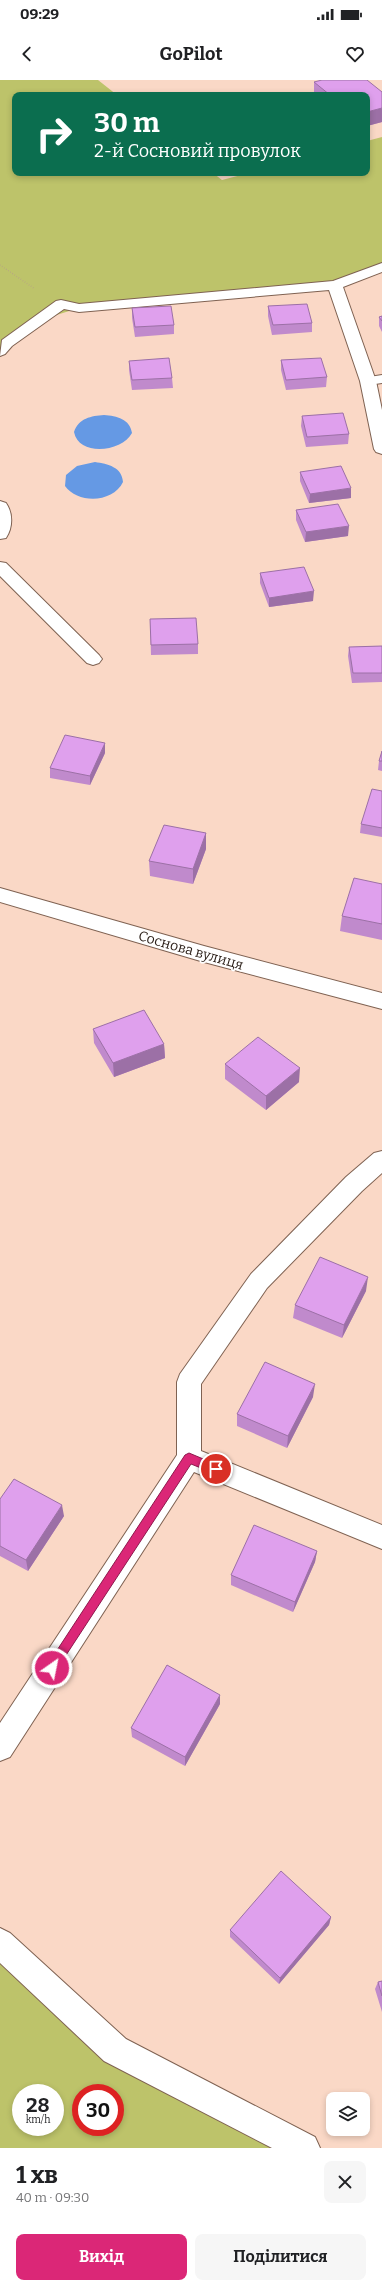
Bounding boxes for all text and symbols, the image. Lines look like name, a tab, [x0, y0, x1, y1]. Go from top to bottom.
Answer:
text: 09:29	[20, 5, 59, 23]
icon: back	[16, 43, 38, 65]
text: GoPilot	[159, 43, 223, 65]
icon: heart	[344, 43, 366, 65]
text: 30 m	[94, 106, 160, 139]
icon: right	[28, 108, 80, 160]
text: 2-й Сосновий провулок	[94, 140, 301, 162]
street label: Соснова вулиця	[136, 927, 246, 974]
pin	[199, 1452, 233, 1486]
icon: arrive	[205, 1458, 227, 1480]
position arrow	[31, 1647, 73, 1689]
speed limit sign: 30	[72, 2084, 124, 2136]
map controls	[326, 2092, 370, 2136]
button: layers	[326, 2092, 370, 2136]
text: 28	[26, 2093, 50, 2117]
text: km/h	[26, 2114, 50, 2126]
text: 1 хв	[16, 2161, 58, 2189]
button: close	[324, 2161, 366, 2203]
text: 40 m · 09:30	[16, 2190, 89, 2205]
button: Вихід	[16, 2234, 187, 2280]
button: Поділитися	[195, 2234, 366, 2280]

